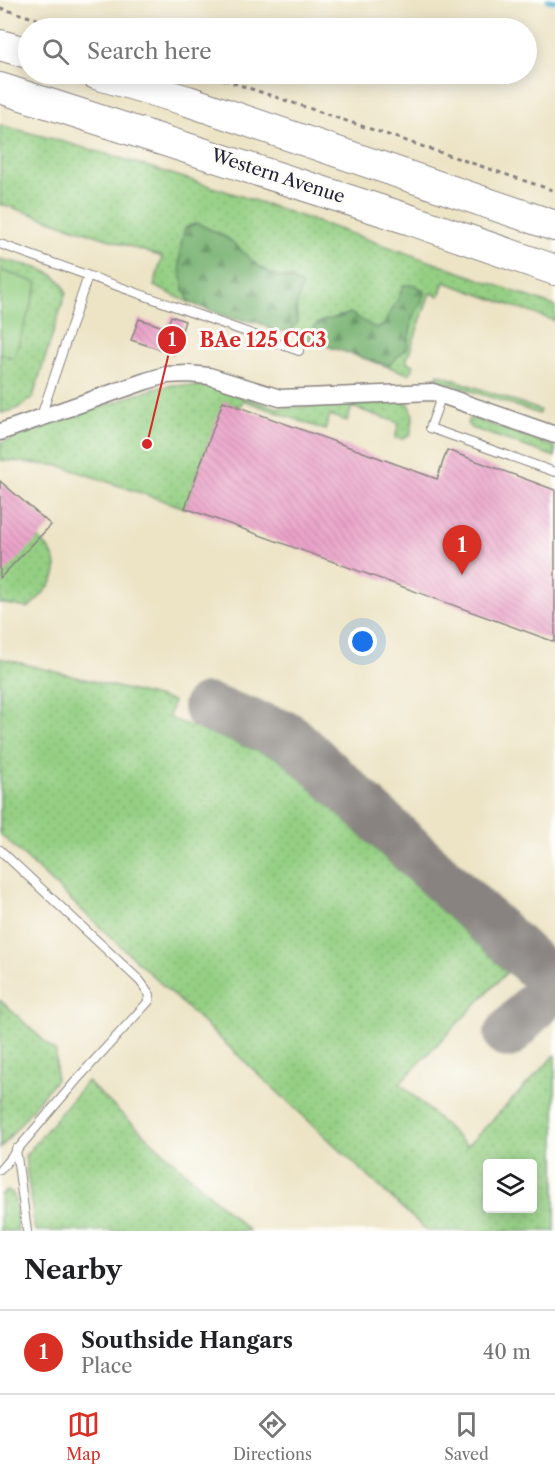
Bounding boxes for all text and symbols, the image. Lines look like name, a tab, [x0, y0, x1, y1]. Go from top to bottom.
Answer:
search box	[18, 18, 537, 84]
icon: search	[39, 35, 72, 68]
text: Search here	[87, 38, 212, 65]
street label: Western Avenue	[207, 144, 348, 208]
callout: BAe 125 CC3	[157, 321, 338, 359]
text: BAe 125 CC3	[200, 328, 326, 352]
text: 1	[168, 329, 176, 351]
pin: 1	[442, 526, 482, 575]
your location	[348, 627, 377, 656]
map controls	[483, 1159, 537, 1213]
button: layers	[483, 1159, 537, 1213]
text: Nearby	[24, 1254, 122, 1286]
text: Southside Hangars	[81, 1327, 293, 1354]
text: 1	[39, 1340, 48, 1364]
text: 40 m	[483, 1340, 531, 1364]
text: Place	[81, 1354, 132, 1378]
tab: Map	[66, 1408, 101, 1464]
tab: Directions	[233, 1408, 312, 1464]
tab: Saved	[444, 1408, 489, 1464]

